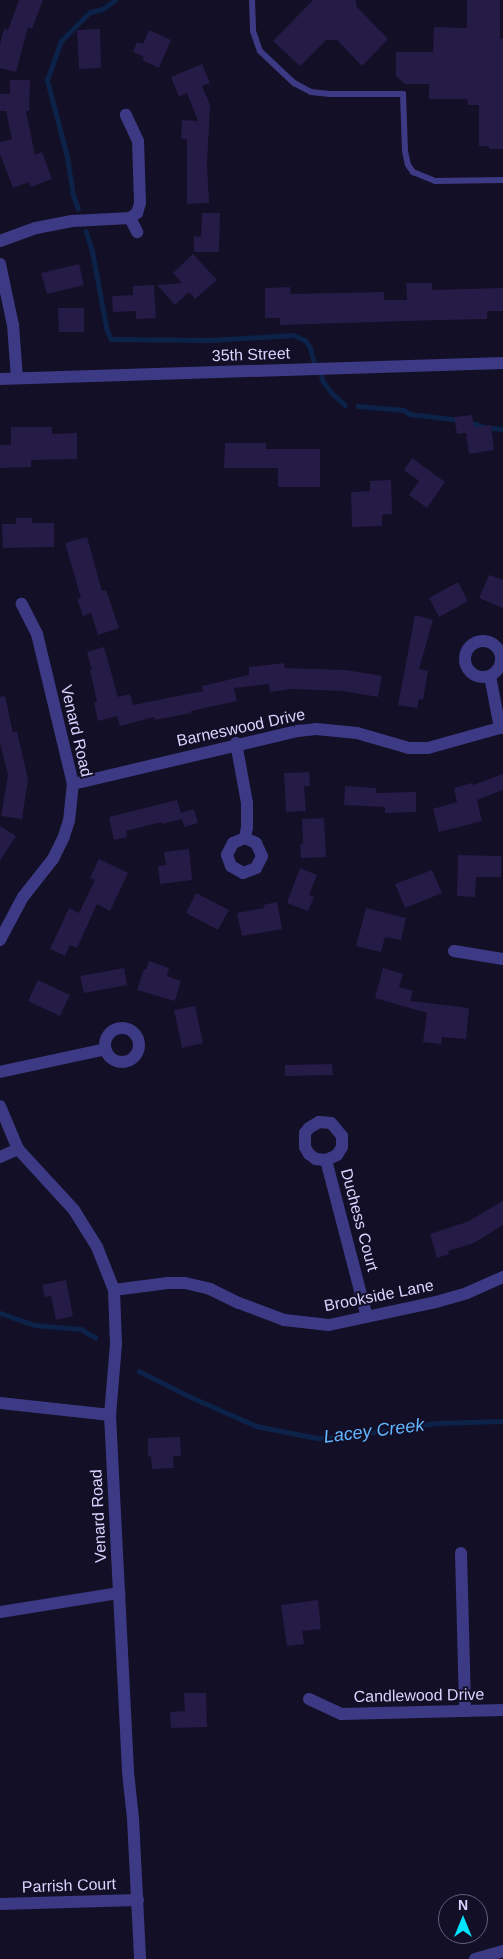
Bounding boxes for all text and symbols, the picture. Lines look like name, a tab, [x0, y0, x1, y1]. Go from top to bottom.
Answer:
street label: 35th Street	[212, 344, 290, 366]
street label: Venard Road	[56, 683, 96, 779]
street label: Barneswood Drive	[175, 705, 307, 751]
street label: Duchess Court	[336, 1166, 382, 1274]
street label: Brookside Lane	[323, 1276, 435, 1316]
water label: Lacey Creek	[323, 1414, 425, 1448]
street label: Venard Road	[87, 1469, 111, 1563]
street label: Candlewood Drive	[353, 1685, 485, 1707]
street label: Parrish Court	[22, 1875, 116, 1897]
north arrow	[438, 1894, 488, 1944]
text: N	[458, 1897, 468, 1913]

